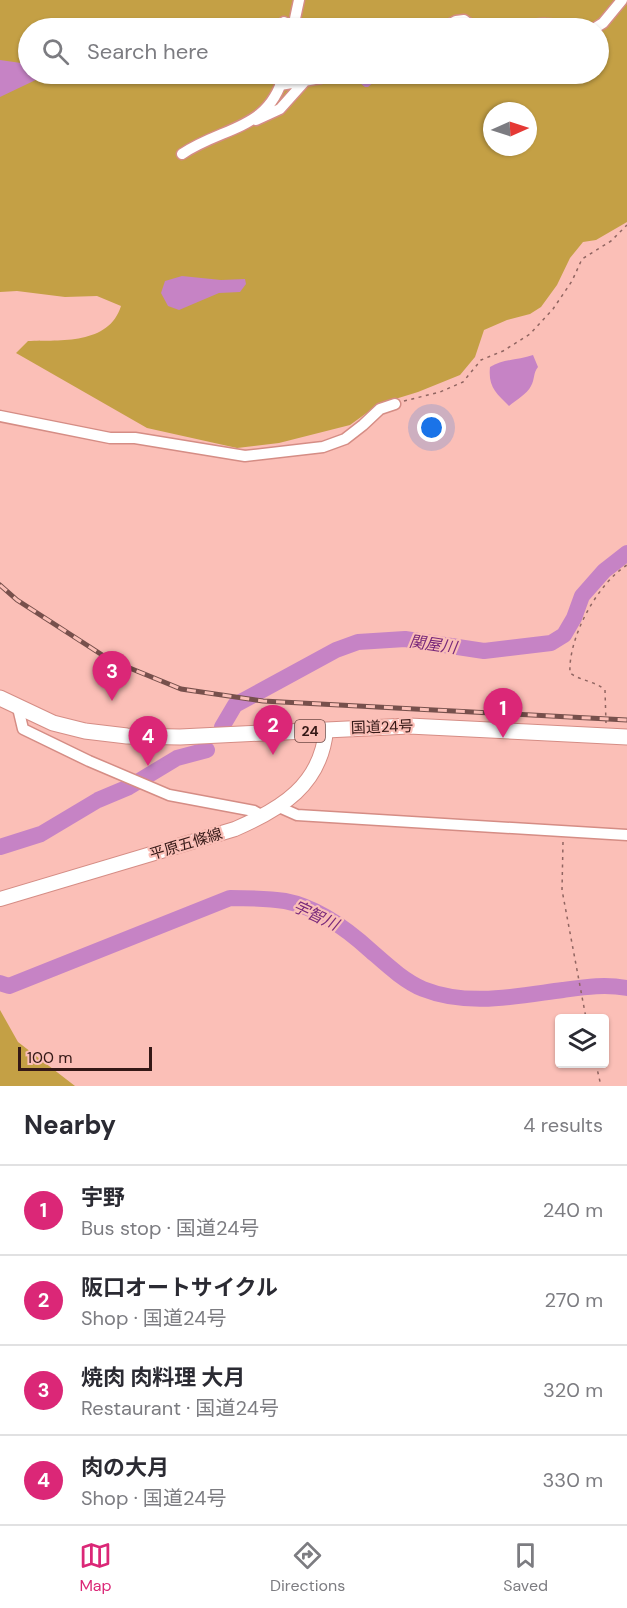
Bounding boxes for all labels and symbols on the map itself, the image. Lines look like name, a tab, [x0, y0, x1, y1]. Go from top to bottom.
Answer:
north arrow	[483, 102, 537, 156]
your location	[417, 413, 446, 442]
water label: 関屋川	[408, 631, 460, 659]
pin: 3	[92, 652, 132, 701]
pin: 1	[484, 688, 522, 738]
pin: 2	[254, 706, 292, 755]
pin: 4	[128, 716, 168, 766]
street label: 国道24号	[350, 716, 414, 738]
road number: 24	[295, 720, 325, 742]
street label: 平原五條線	[147, 823, 225, 865]
water label: 宇智川	[290, 896, 344, 936]
scale bar	[18, 1044, 152, 1072]

